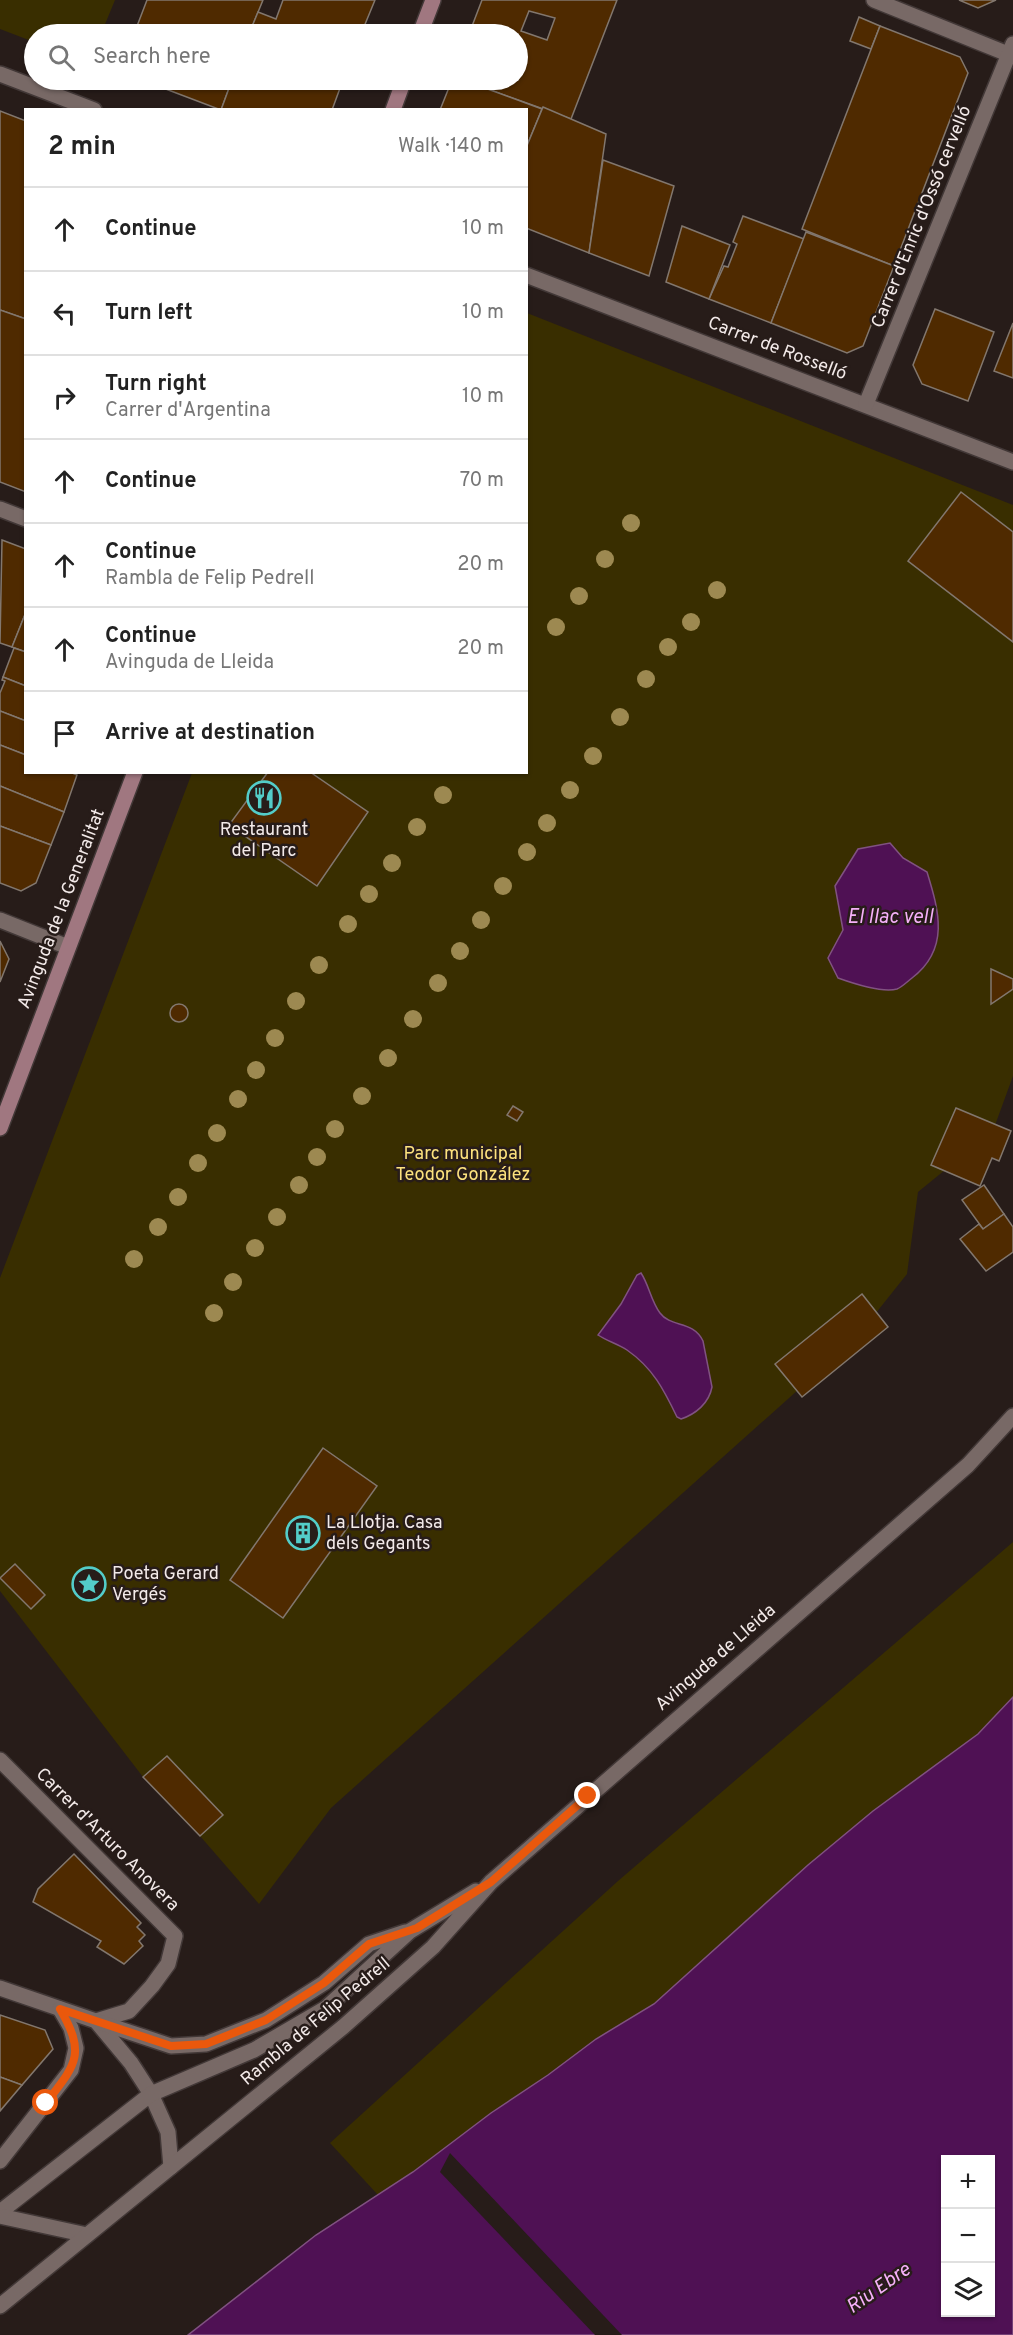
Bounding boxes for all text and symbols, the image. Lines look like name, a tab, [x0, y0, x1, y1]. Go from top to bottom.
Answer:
search box	[24, 24, 528, 90]
icon: search	[45, 41, 78, 74]
text: Search here	[93, 44, 211, 71]
street label: Carrer d'Enric d'Ossó cervelló	[867, 102, 977, 332]
text: 2 min	[48, 131, 116, 164]
text: Walk · 140 m	[398, 134, 504, 160]
icon: ahead	[48, 213, 81, 246]
text: Continue	[105, 216, 196, 243]
text: 10 m	[462, 216, 504, 242]
icon: left	[48, 297, 81, 330]
text: Turn left	[105, 300, 193, 327]
text: 10 m	[462, 300, 504, 326]
street label: Carrer de Rosselló	[704, 312, 850, 386]
text: Turn right	[105, 371, 207, 398]
icon: right	[48, 381, 81, 414]
text: 10 m	[462, 384, 504, 410]
text: Carrer d'Argentina	[105, 398, 271, 424]
icon: ahead	[48, 465, 81, 498]
text: Continue	[105, 468, 196, 495]
text: 70 m	[460, 468, 504, 494]
text: Continue	[105, 539, 196, 566]
icon: ahead	[48, 549, 81, 582]
text: 20 m	[457, 552, 504, 578]
text: Rambla de Felip Pedrell	[105, 566, 314, 592]
text: Continue	[105, 623, 196, 650]
icon: ahead	[48, 633, 81, 666]
text: 20 m	[457, 636, 504, 662]
text: Avinguda de Lleida	[105, 650, 274, 676]
icon: arrive	[48, 717, 81, 750]
text: Arrive at destination	[105, 720, 315, 747]
restaurant icon: Restaurant del Parc	[246, 780, 282, 816]
street label: Avinguda de la Generalitat	[13, 806, 111, 1012]
place label: Restaurant del Parc	[220, 819, 308, 863]
water label: El llac vell	[847, 905, 934, 931]
park label: Parc municipal Teodor González	[396, 1143, 530, 1187]
place label: La Llotja. Casa dels Gegants	[326, 1512, 443, 1556]
building icon: La Llotja. Casa dels Gegants	[285, 1515, 321, 1551]
place label: Poeta Gerard Vergés	[112, 1563, 219, 1607]
place icon: Poeta Gerard Vergés	[71, 1566, 107, 1602]
street label: Avinguda de Lleida	[651, 1599, 781, 1717]
street label: Carrer d'Arturo Anovera	[30, 1763, 184, 1917]
route end	[574, 1782, 600, 1808]
street label: Rambla de Felip Pedrell	[236, 1953, 396, 2091]
route start	[32, 2089, 58, 2115]
map controls	[941, 2155, 995, 2317]
button: +	[941, 2155, 995, 2209]
button: −	[941, 2209, 995, 2263]
water label: Riu Ebre	[842, 2257, 917, 2320]
button: layers	[941, 2263, 995, 2317]

